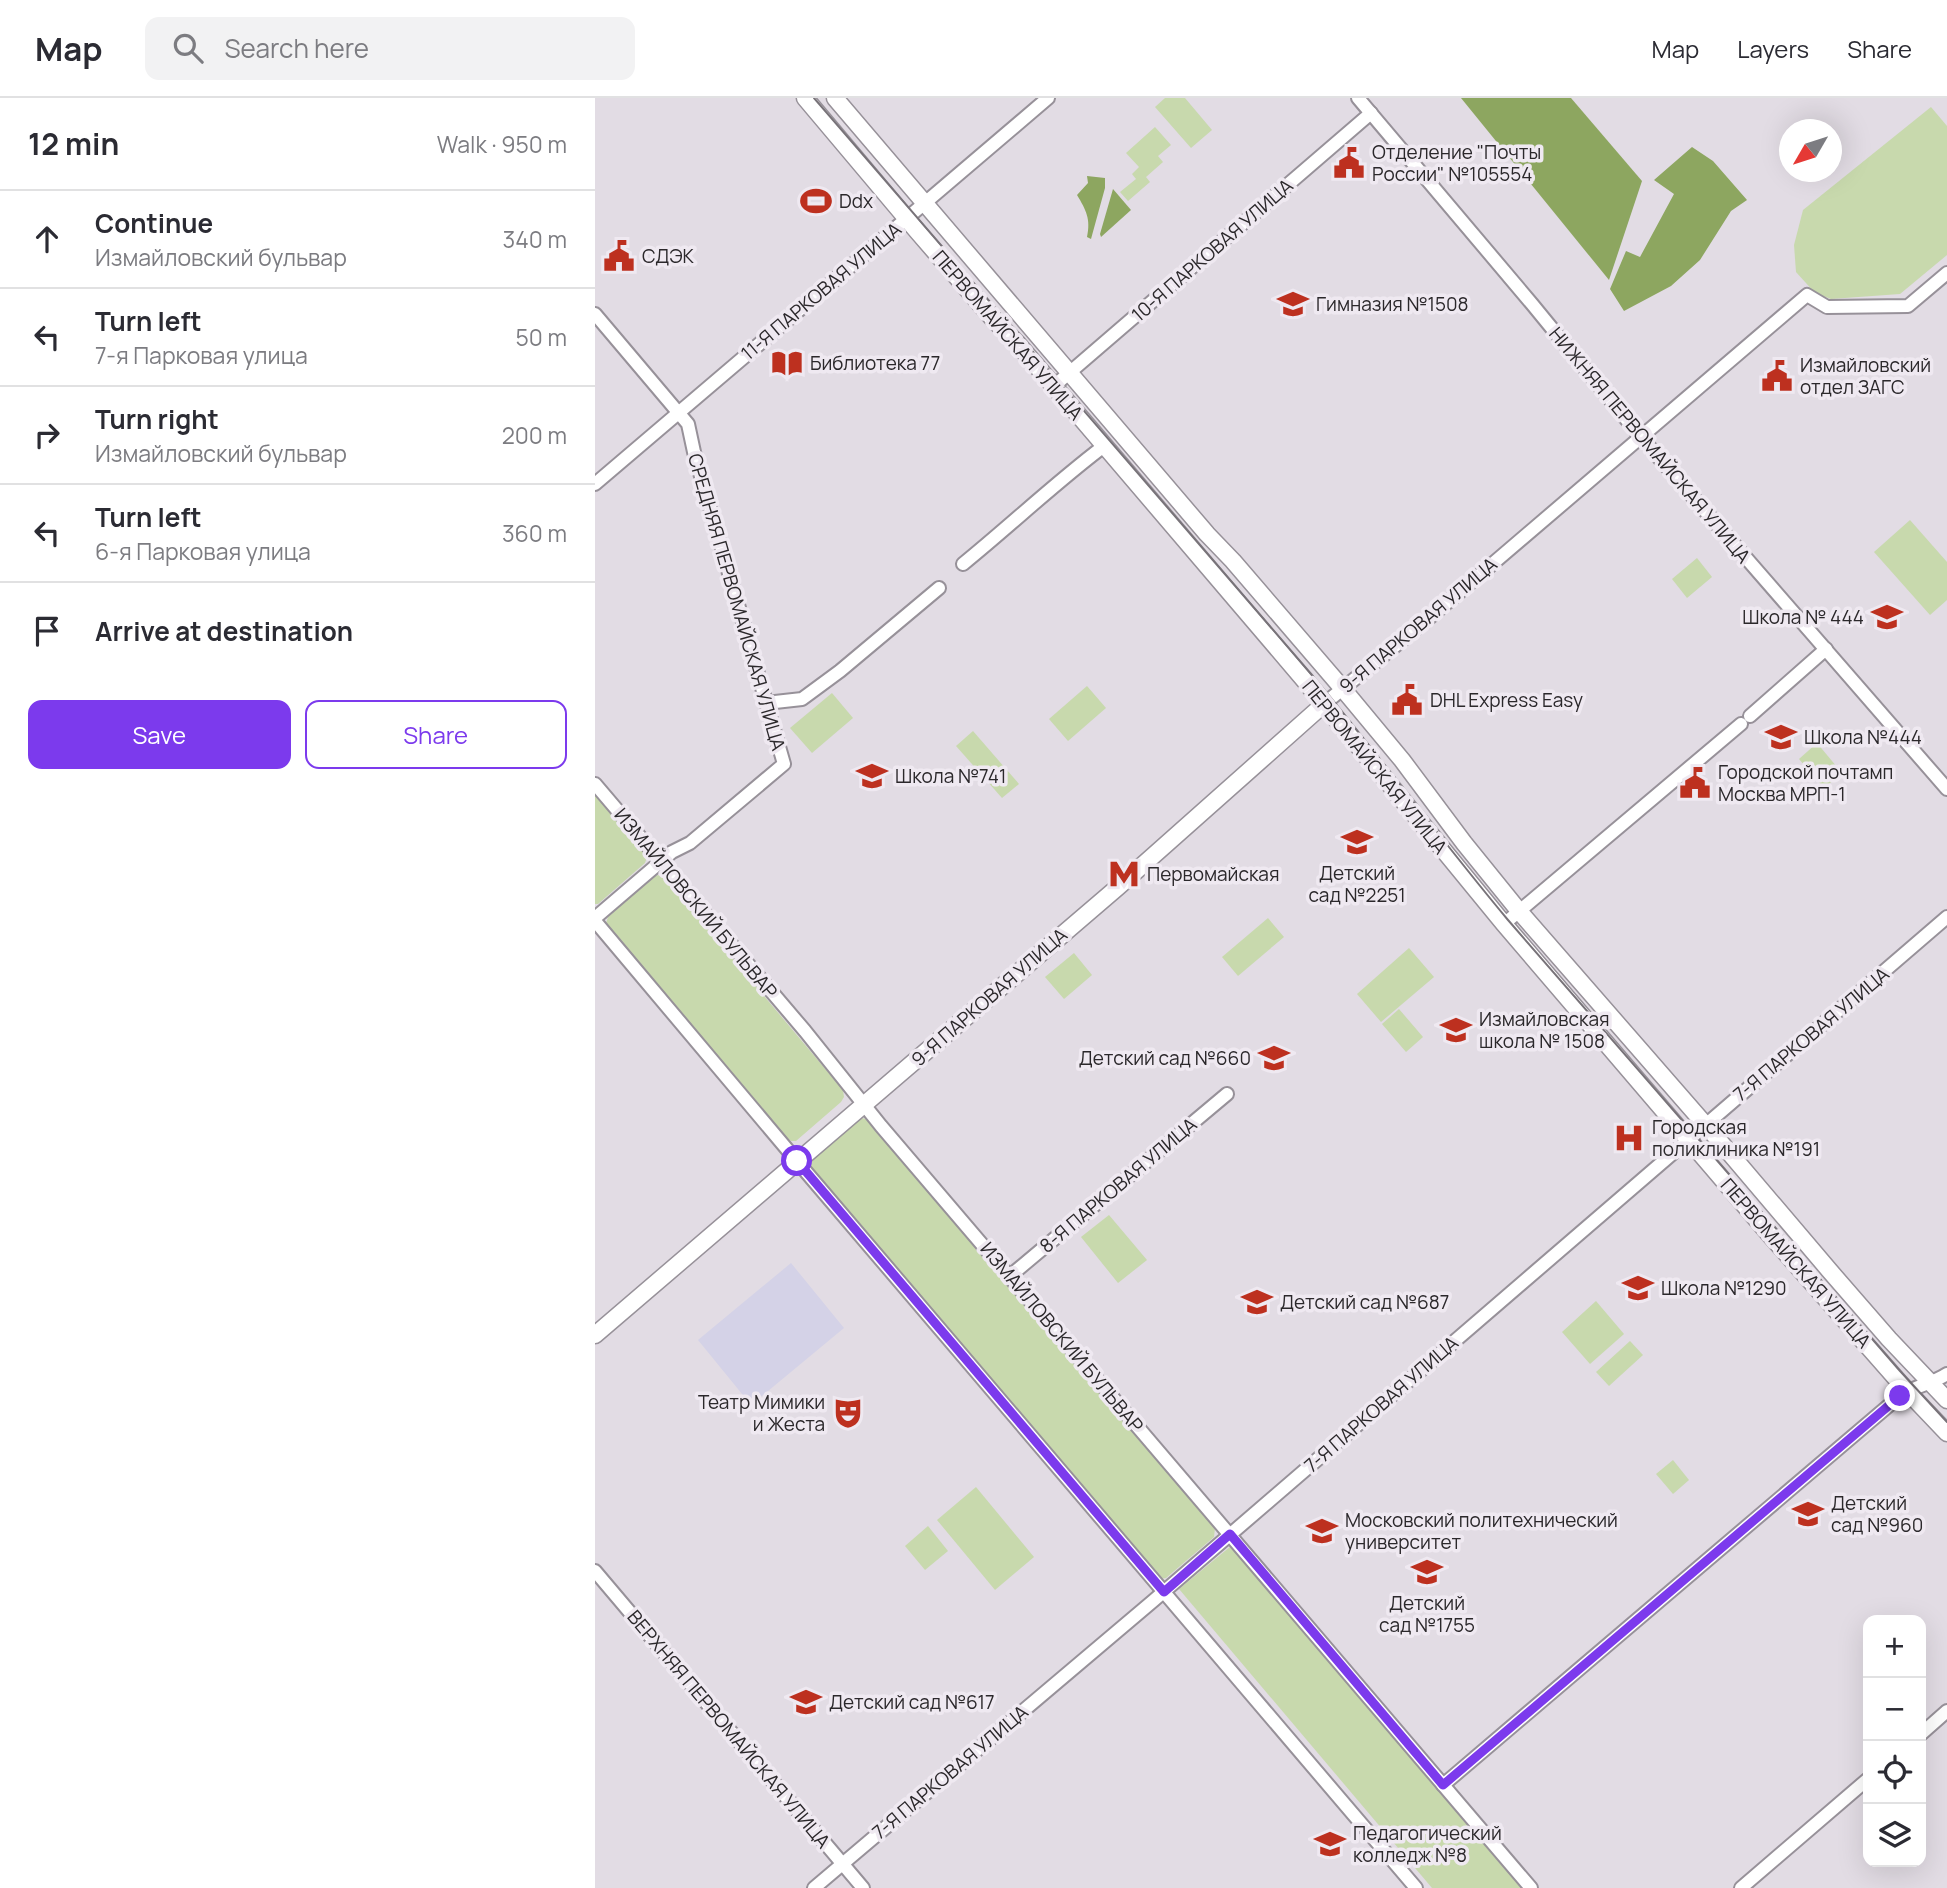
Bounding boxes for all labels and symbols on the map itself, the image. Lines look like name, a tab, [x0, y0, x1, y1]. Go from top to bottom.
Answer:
north arrow	[1779, 119, 1842, 182]
place label: Отделение "Почты России" №105554	[1372, 139, 1541, 187]
public building icon: Отделение "Почты России" №105554	[1332, 146, 1366, 180]
street label: 10-Я ПАРКОВАЯ УЛИЦА	[1126, 173, 1298, 327]
sports icon: Ddx	[799, 184, 833, 218]
place label: Ddx	[839, 188, 873, 214]
street label: 11-Я ПАРКОВАЯ УЛИЦА	[735, 216, 907, 366]
public building icon: СДЭК	[602, 239, 636, 273]
place label: СДЭК	[642, 243, 695, 269]
street label: ПЕРВОМАЙСКАЯ УЛИЦА	[927, 245, 1089, 425]
school or university icon: Гимназия №1508	[1276, 287, 1310, 321]
place label: Гимназия №1508	[1316, 291, 1469, 317]
street label: НИЖНЯЯ ПЕРВОМАЙСКАЯ УЛИЦА	[1543, 321, 1757, 569]
library icon: Библиотека 77	[770, 346, 804, 380]
place label: Библиотека 77	[810, 350, 940, 376]
place label: Измайловский отдел ЗАГС	[1800, 352, 1931, 400]
public building icon: Измайловский отдел ЗАГС	[1760, 359, 1794, 393]
street label: СРЕДНЯЯ ПЕРВОМАЙСКАЯ УЛИЦА	[682, 451, 792, 753]
street label: 9-Я ПАРКОВАЯ УЛИЦА	[1334, 551, 1502, 699]
school or university icon: Школа № 444	[1870, 600, 1904, 634]
place label: Школа № 444	[1742, 604, 1864, 630]
street label: ПЕРВОМАЙСКАЯ УЛИЦА	[1297, 674, 1453, 860]
public building icon: DHL Express Easy	[1390, 683, 1424, 717]
place label: DHL Express Easy	[1430, 687, 1583, 713]
school or university icon: Школа №444	[1764, 720, 1798, 754]
place label: Школа №444	[1804, 724, 1922, 750]
school or university icon: Школа №741	[855, 759, 889, 793]
place label: Городской почтамп Москва МРП-1	[1718, 759, 1893, 807]
place label: Школа №741	[895, 763, 1006, 789]
public building icon: Городской почтамп Москва МРП-1	[1678, 766, 1712, 800]
street label: ИЗМАЙЛОВСКИЙ БУЛЬВАР	[609, 802, 783, 1004]
school or university icon: Детский сад №2251	[1340, 825, 1374, 859]
metro station icon: Первомайская	[1107, 857, 1141, 891]
place label: Детский сад №2251	[1308, 860, 1406, 908]
place label: Первомайская	[1147, 861, 1279, 887]
street label: 9-Я ПАРКОВАЯ УЛИЦА	[906, 922, 1072, 1072]
street label: 7-Я ПАРКОВАЯ УЛИЦА	[1728, 961, 1894, 1107]
place label: Измайловская школа № 1508	[1479, 1006, 1609, 1054]
school or university icon: Измайловская школа № 1508	[1439, 1013, 1473, 1047]
school or university icon: Детский сад №660	[1257, 1041, 1291, 1075]
place label: Детский сад №660	[1079, 1045, 1251, 1071]
street label: 8-Я ПАРКОВАЯ УЛИЦА	[1034, 1111, 1202, 1259]
place label: Городская поликлиника №191	[1652, 1114, 1820, 1162]
hospital icon: Городская поликлиника №191	[1612, 1121, 1646, 1155]
route start	[781, 1145, 812, 1176]
street label: ПЕРВОМАЙСКАЯ УЛИЦА	[1715, 1173, 1877, 1353]
street label: ИЗМАЙЛОВСКИЙ БУЛЬВАР	[975, 1236, 1149, 1438]
school or university icon: Школа №1290	[1621, 1271, 1655, 1305]
place label: Школа №1290	[1661, 1275, 1787, 1301]
school or university icon: Детский сад №687	[1240, 1285, 1274, 1319]
place label: Детский сад №687	[1280, 1289, 1449, 1315]
street label: 7-Я ПАРКОВАЯ УЛИЦА	[1299, 1330, 1463, 1478]
route end	[1884, 1380, 1915, 1411]
place label: Театр Мимики и Жеста	[698, 1389, 825, 1437]
theatre icon: Театр Мимики и Жеста	[831, 1396, 865, 1430]
place label: Детский сад №960	[1831, 1490, 1923, 1538]
school or university icon: Детский сад №960	[1791, 1497, 1825, 1531]
place label: Московский политехнический университет	[1345, 1507, 1618, 1555]
school or university icon: Московский политехнический университет	[1305, 1514, 1339, 1548]
school or university icon: Детский сад №1755	[1410, 1555, 1444, 1589]
place label: Детский сад №1755	[1379, 1590, 1475, 1638]
street label: ВЕРХНЯЯ ПЕРВОМАЙСКАЯ УЛИЦА	[622, 1604, 836, 1854]
school or university icon: Детский сад №617	[789, 1685, 823, 1719]
place label: Детский сад №617	[829, 1689, 994, 1715]
street label: 7-Я ПАРКОВАЯ УЛИЦА	[867, 1699, 1033, 1845]
place label: Педагогический колледж №8	[1353, 1820, 1502, 1868]
school or university icon: Педагогический колледж №8	[1313, 1827, 1347, 1861]

